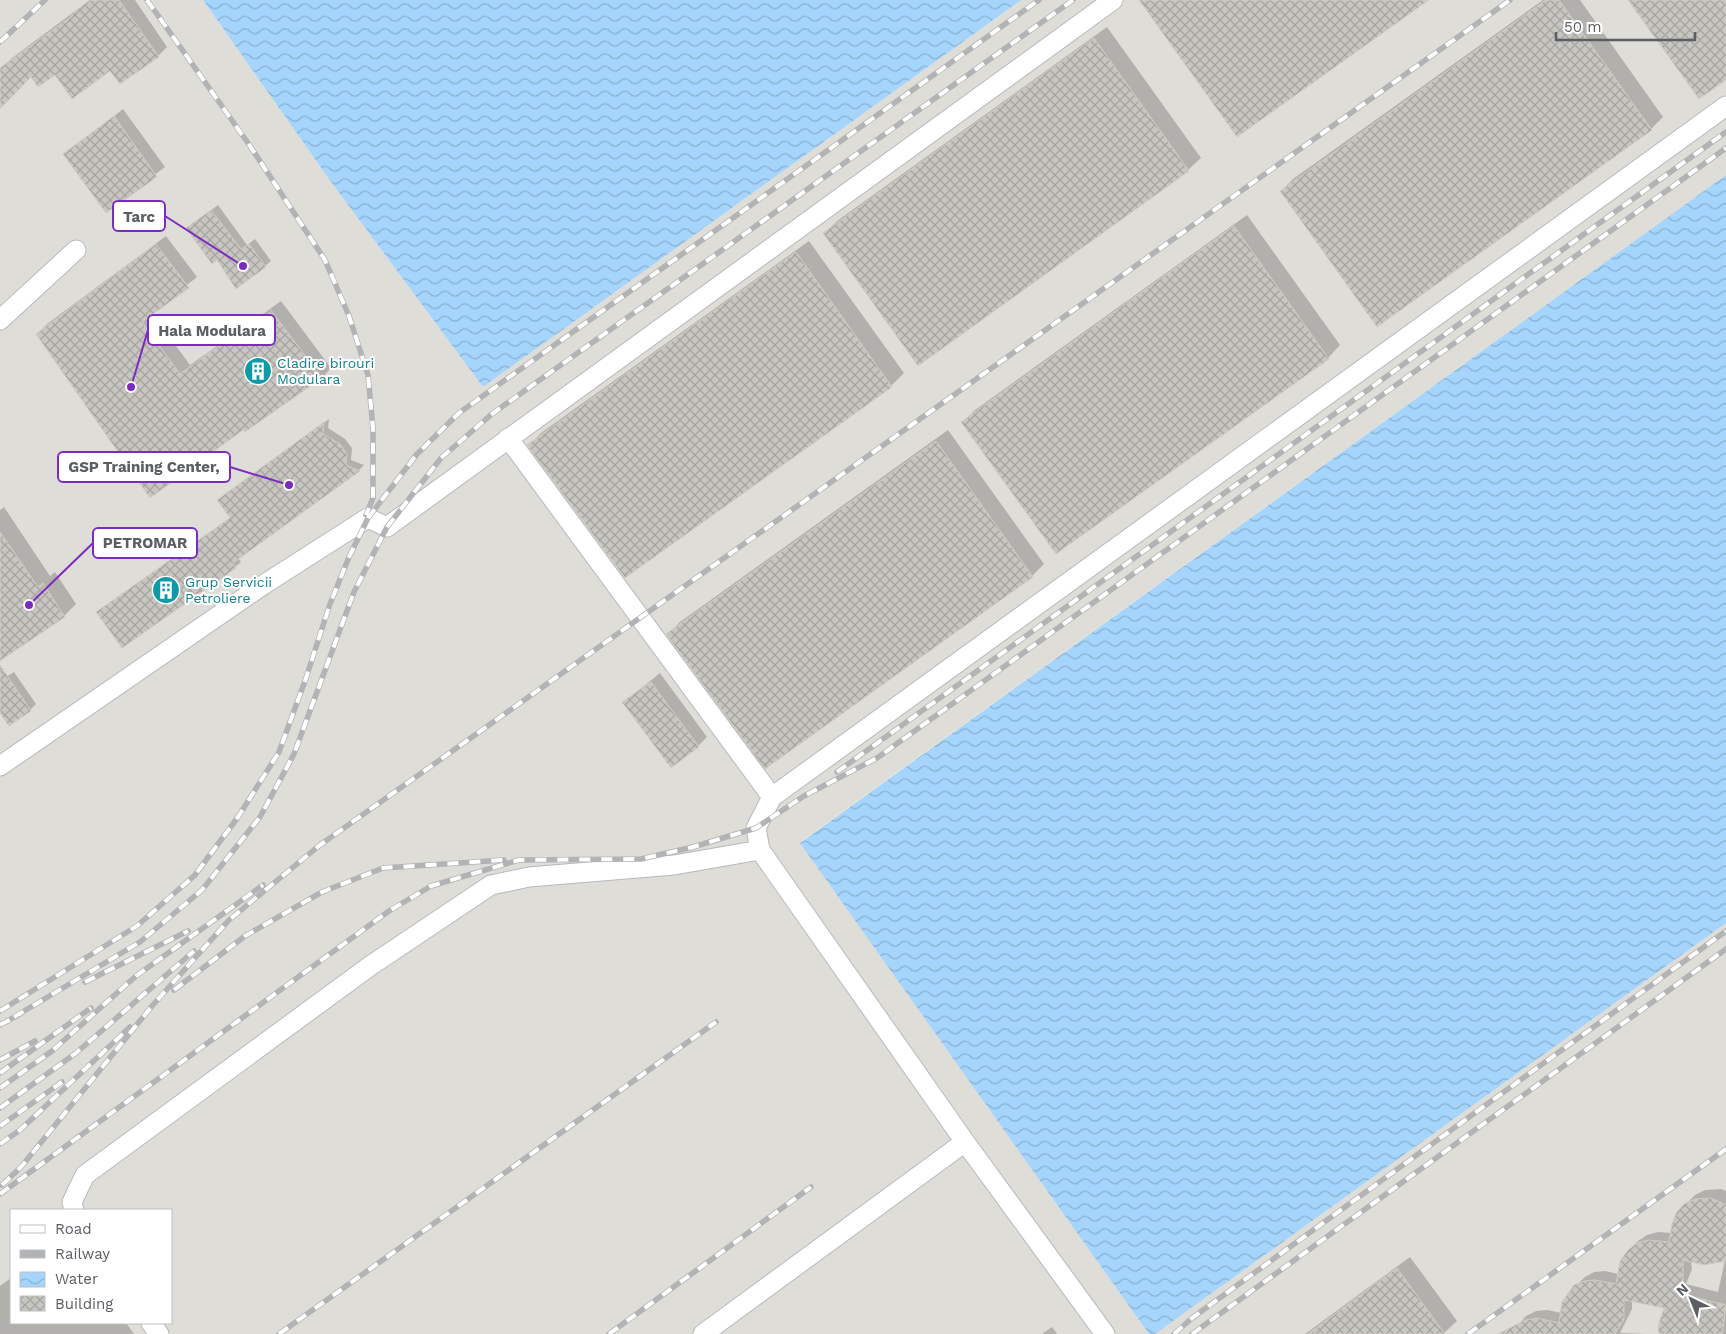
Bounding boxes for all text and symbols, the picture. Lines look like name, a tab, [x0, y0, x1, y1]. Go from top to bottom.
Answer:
scale bar	[1556, 10, 1695, 42]
text: 50 m	[1564, 18, 1601, 36]
callout: Tarc	[113, 201, 165, 231]
text: Tarc	[123, 208, 156, 226]
callout: Hala Modulara	[148, 315, 275, 345]
text: Hala Modulara	[158, 322, 266, 340]
place label: Cladire birouri Modulara	[277, 355, 374, 387]
building icon: Cladire birouri Modulara	[243, 356, 273, 386]
callout: GSP Training Center,	[58, 452, 230, 482]
text: GSP Training Center,	[68, 458, 220, 476]
callout: PETROMAR	[93, 528, 197, 558]
text: PETROMAR	[103, 534, 188, 552]
place label: Grup Servicii Petroliere	[185, 574, 272, 606]
building icon: Grup Servicii Petroliere	[151, 575, 181, 605]
legend	[10, 1209, 172, 1324]
text: Road	[55, 1220, 92, 1238]
text: Railway	[55, 1245, 110, 1263]
text: Water	[55, 1270, 98, 1288]
north arrow	[1666, 1274, 1716, 1324]
text: N	[1673, 1280, 1691, 1299]
text: Building	[55, 1295, 113, 1313]

